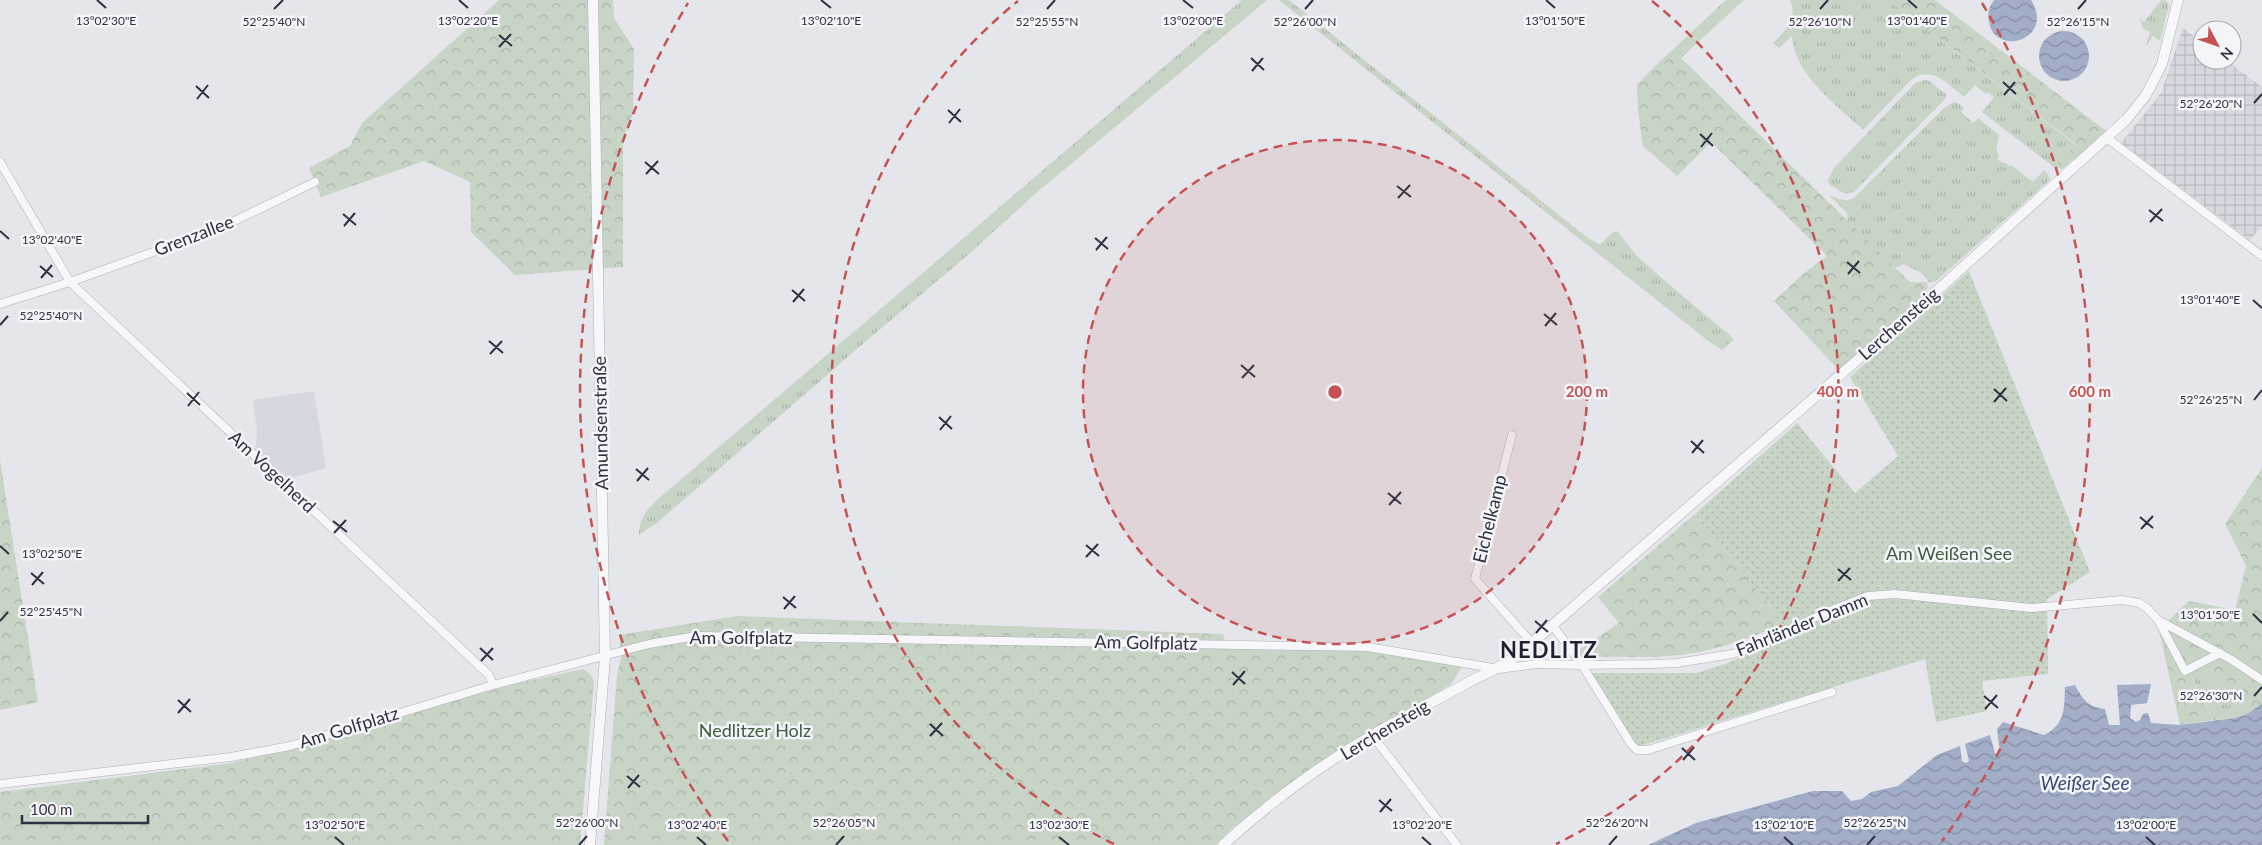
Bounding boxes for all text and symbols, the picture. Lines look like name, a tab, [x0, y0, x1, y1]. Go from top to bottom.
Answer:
text: 13°02'30"E	[76, 13, 136, 28]
text: 13°02'20"E	[438, 13, 498, 28]
text: 13°02'10"E	[801, 13, 861, 28]
text: 13°02'00"E	[1163, 13, 1223, 28]
text: 13°01'50"E	[1525, 13, 1585, 28]
text: 13°01'40"E	[1887, 13, 1947, 28]
text: 52°25'40"N	[243, 14, 305, 29]
text: 52°25'55"N	[1016, 14, 1078, 29]
text: 52°26'00"N	[1274, 14, 1336, 29]
text: 52°26'10"N	[1789, 14, 1851, 29]
text: 52°26'15"N	[2047, 14, 2109, 29]
north arrow	[2192, 20, 2242, 70]
text: N	[2217, 44, 2237, 64]
text: 52°26'20"N	[2180, 96, 2242, 111]
street label: Grenzallee	[151, 210, 236, 260]
text: 13°02'40"E	[22, 232, 82, 247]
street label: Lerchensteig	[1853, 282, 1943, 364]
text: 13°01'40"E	[2180, 292, 2240, 307]
text: 52°25'40"N	[20, 308, 82, 323]
street label: Amundsenstraße	[588, 356, 612, 490]
text: 200 m	[1566, 382, 1608, 400]
text: 400 m	[1817, 382, 1859, 400]
text: 600 m	[2069, 382, 2111, 400]
centre of rings	[1326, 383, 1344, 401]
text: 52°26'25"N	[2180, 392, 2242, 407]
street label: Am Vogelherd	[225, 425, 321, 517]
street label: Eichelkamp	[1467, 472, 1511, 565]
park label: Am Weißen See	[1886, 542, 2012, 564]
text: 13°02'50"E	[22, 546, 82, 561]
street label: Fahrländer Damm	[1733, 588, 1871, 661]
text: 52°25'45"N	[20, 604, 82, 619]
text: 13°01'50"E	[2180, 607, 2240, 622]
street label: Am Golfplatz	[689, 626, 793, 648]
street label: Am Golfplatz	[1094, 630, 1198, 654]
district label: NEDLITZ	[1500, 636, 1598, 663]
text: 52°26'30"N	[2180, 688, 2242, 703]
street label: Lerchensteig	[1336, 694, 1433, 764]
street label: Am Golfplatz	[296, 701, 401, 753]
park label: Nedlitzer Holz	[699, 719, 811, 741]
water label: Weißer See	[2040, 771, 2130, 794]
scale bar	[22, 792, 149, 824]
text: 100 m	[30, 800, 72, 818]
text: 52°26'00"N	[556, 815, 618, 830]
text: 52°26'05"N	[813, 815, 875, 830]
text: 52°26'20"N	[1586, 815, 1648, 830]
text: 52°26'25"N	[1844, 815, 1906, 830]
text: 13°02'50"E	[305, 817, 365, 832]
text: 13°02'40"E	[667, 817, 727, 832]
text: 13°02'30"E	[1029, 817, 1089, 832]
text: 13°02'20"E	[1392, 817, 1452, 832]
text: 13°02'10"E	[1754, 817, 1814, 832]
text: 13°02'00"E	[2116, 817, 2176, 832]

